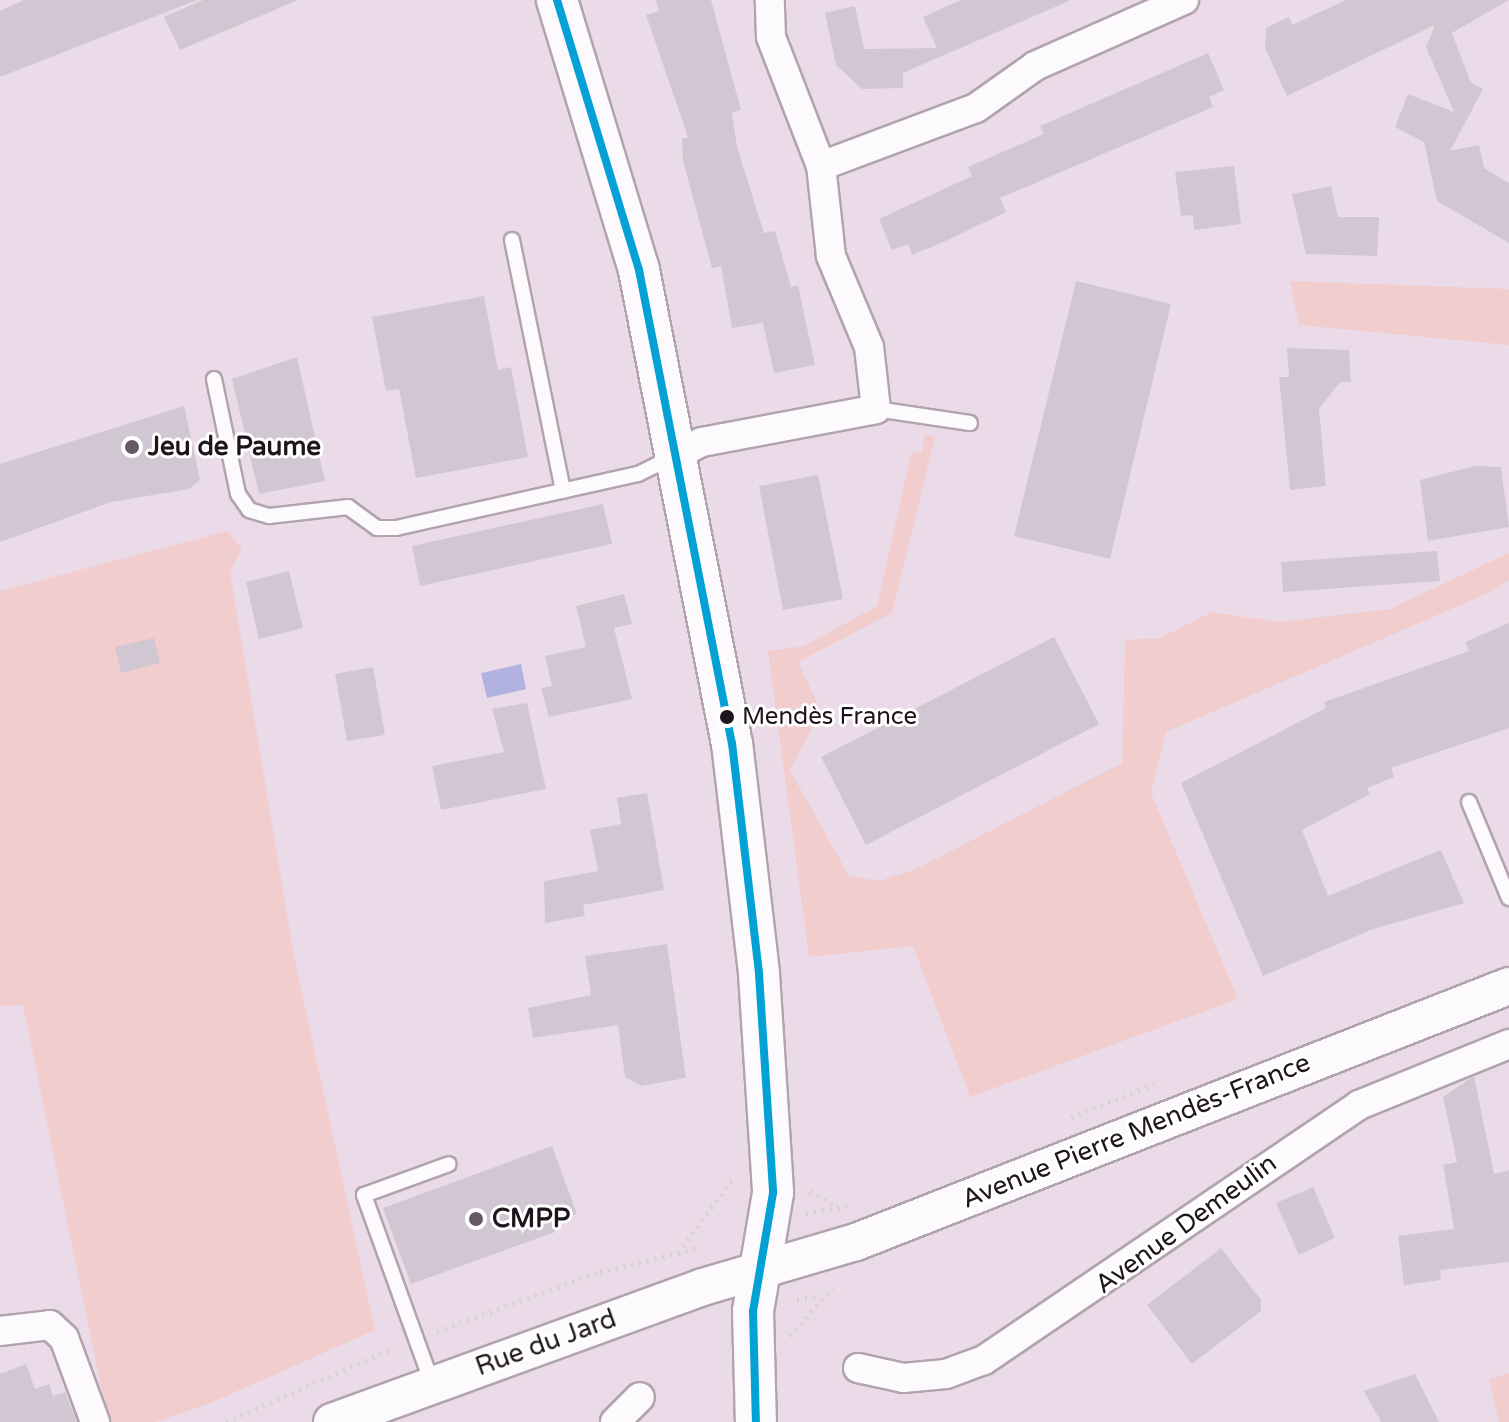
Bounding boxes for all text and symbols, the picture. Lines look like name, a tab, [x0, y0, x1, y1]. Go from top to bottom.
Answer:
place label: Jeu de Paume	[148, 431, 321, 463]
marker: Jeu de Paume	[123, 438, 141, 456]
place label: Mendès France	[742, 703, 917, 731]
marker: Mendès France	[719, 709, 735, 725]
street label: Avenue Pierre Mendès-France	[957, 1047, 1315, 1215]
street label: Avenue Demeulin	[1089, 1148, 1283, 1300]
place label: CMPP	[492, 1203, 570, 1235]
marker: CMPP	[467, 1210, 485, 1228]
street label: Rue du Jard	[471, 1303, 621, 1383]

